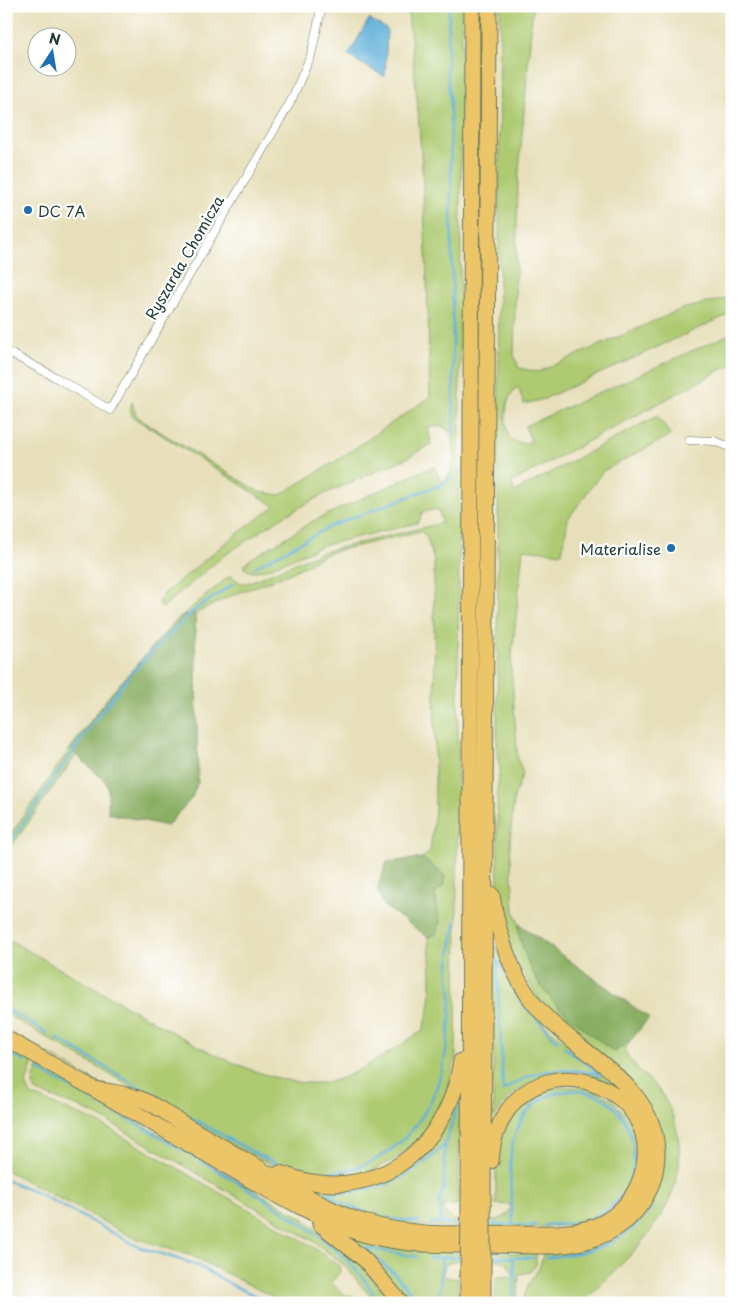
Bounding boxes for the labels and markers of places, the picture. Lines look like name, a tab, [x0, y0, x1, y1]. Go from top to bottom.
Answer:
place label: DC 7A	[38, 199, 85, 222]
marker: DC 7A	[22, 204, 34, 216]
place label: Materialise	[580, 537, 661, 560]
marker: Materialise	[665, 542, 677, 554]

